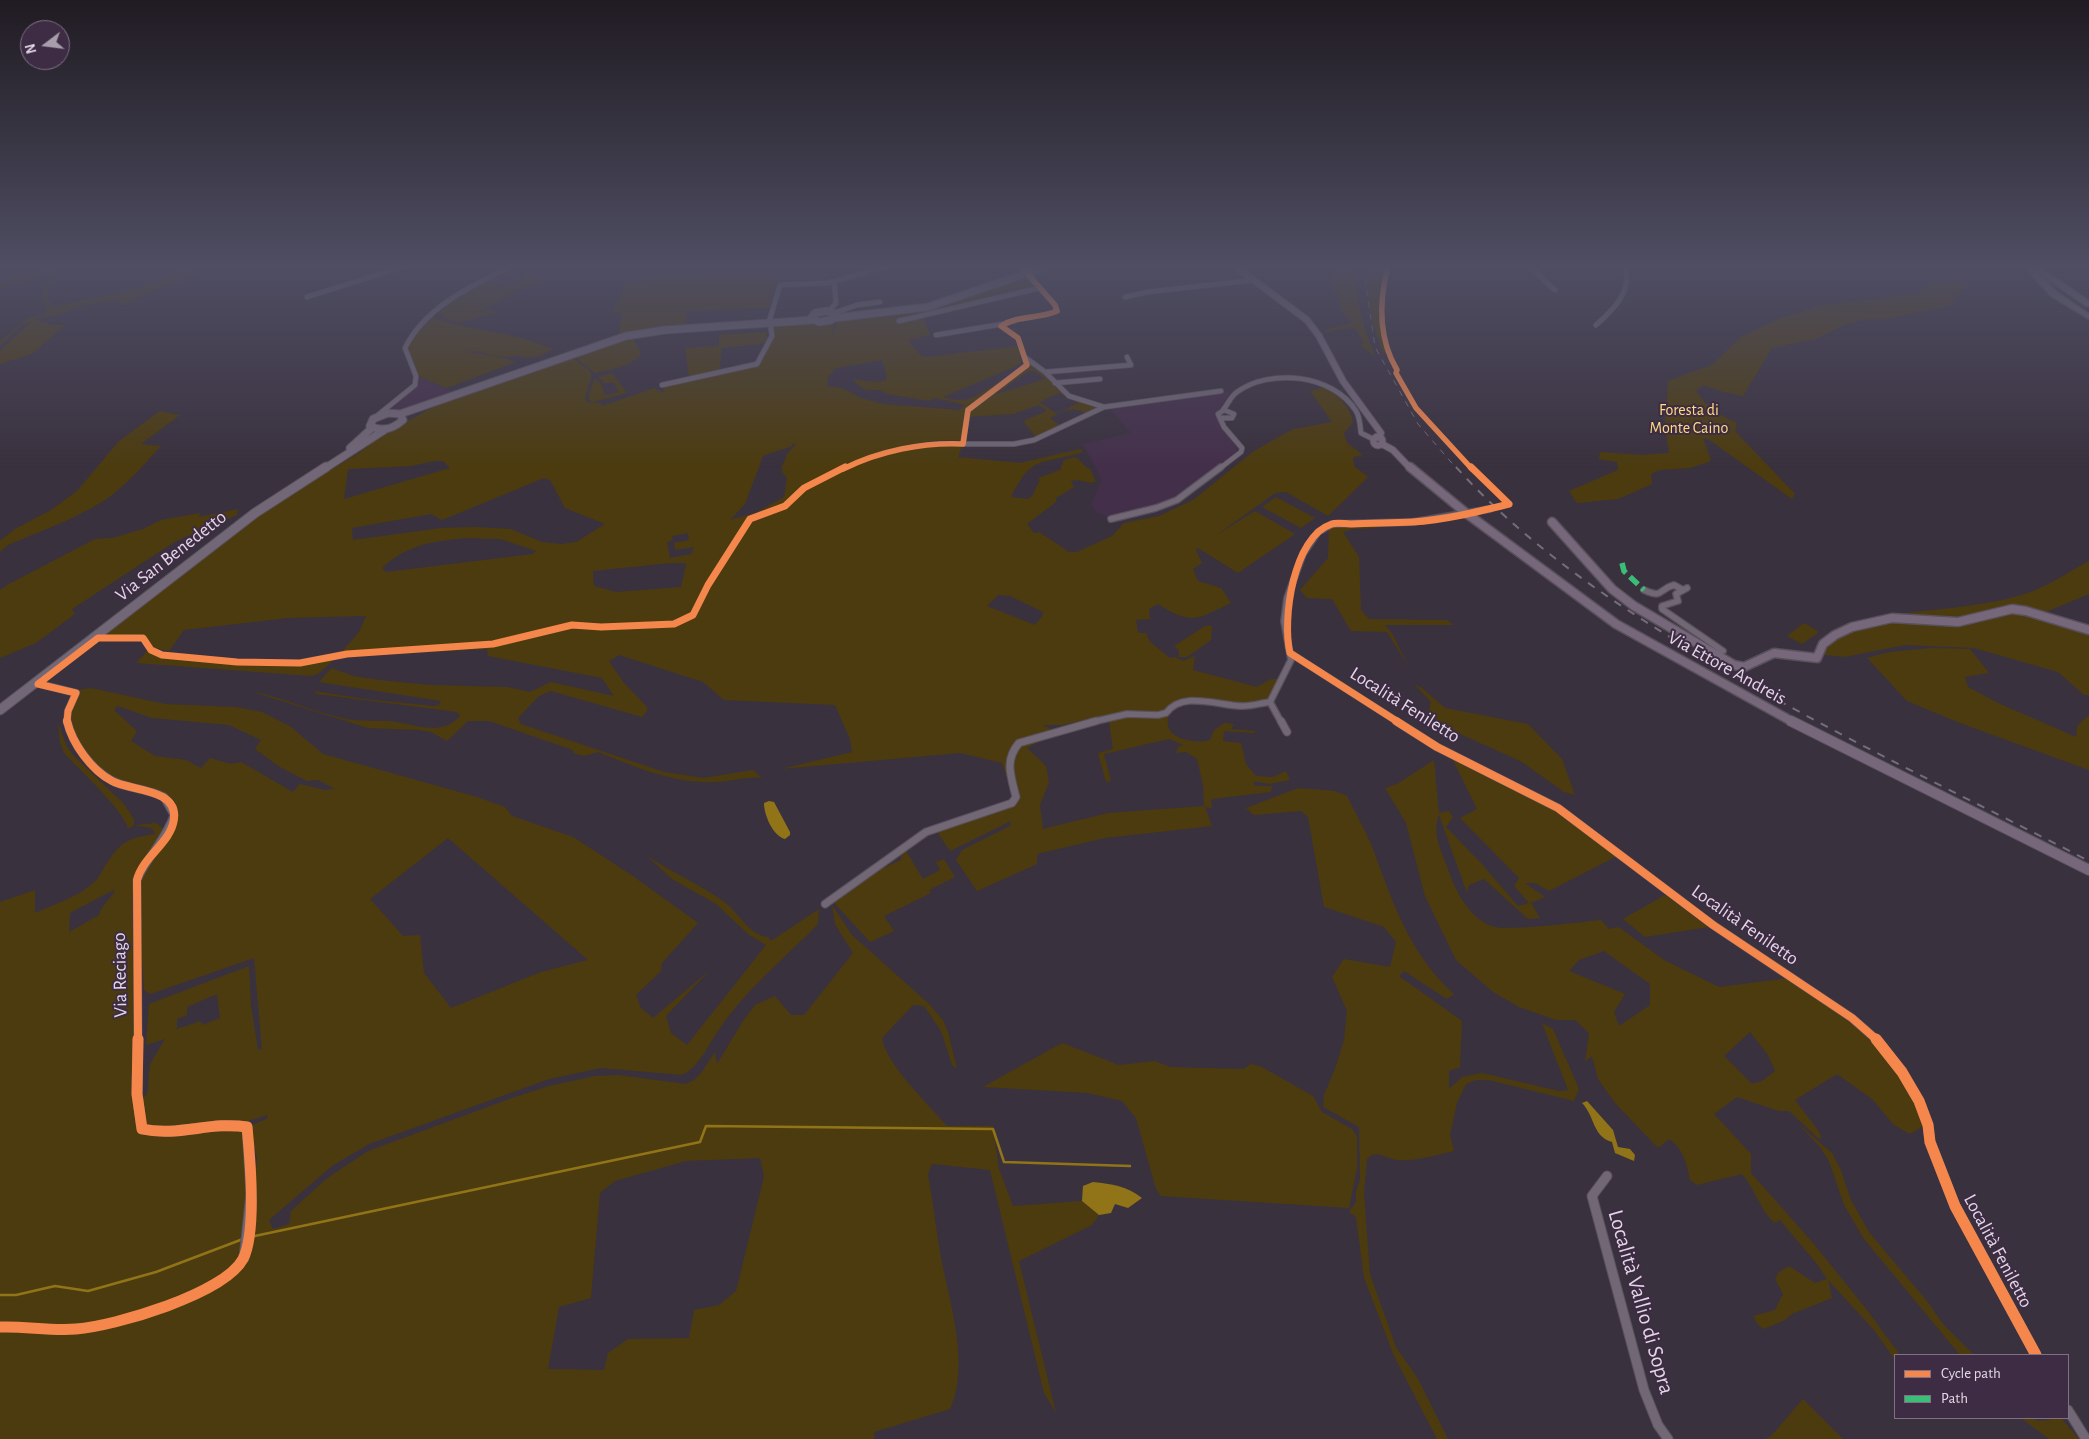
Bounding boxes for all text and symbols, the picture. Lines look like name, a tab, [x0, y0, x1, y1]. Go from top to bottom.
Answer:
north arrow	[20, 20, 70, 70]
text: N	[23, 42, 40, 55]
park label: Foresta di Monte Caino	[1650, 400, 1728, 438]
street label: Via San Benedetto	[111, 506, 231, 606]
street label: Via Ettore Andreis	[1664, 626, 1790, 710]
street label: Località Feniletto	[1346, 662, 1464, 748]
street label: Località Feniletto	[1687, 880, 1803, 970]
street label: Via Reciago	[108, 932, 132, 1018]
street label: Località Feniletto	[1958, 1190, 2038, 1312]
street label: Località Vallio di Sopra	[1602, 1207, 1680, 1397]
legend	[1894, 1354, 2069, 1419]
text: Cycle path	[1941, 1366, 2001, 1381]
text: Path	[1941, 1391, 1968, 1406]

